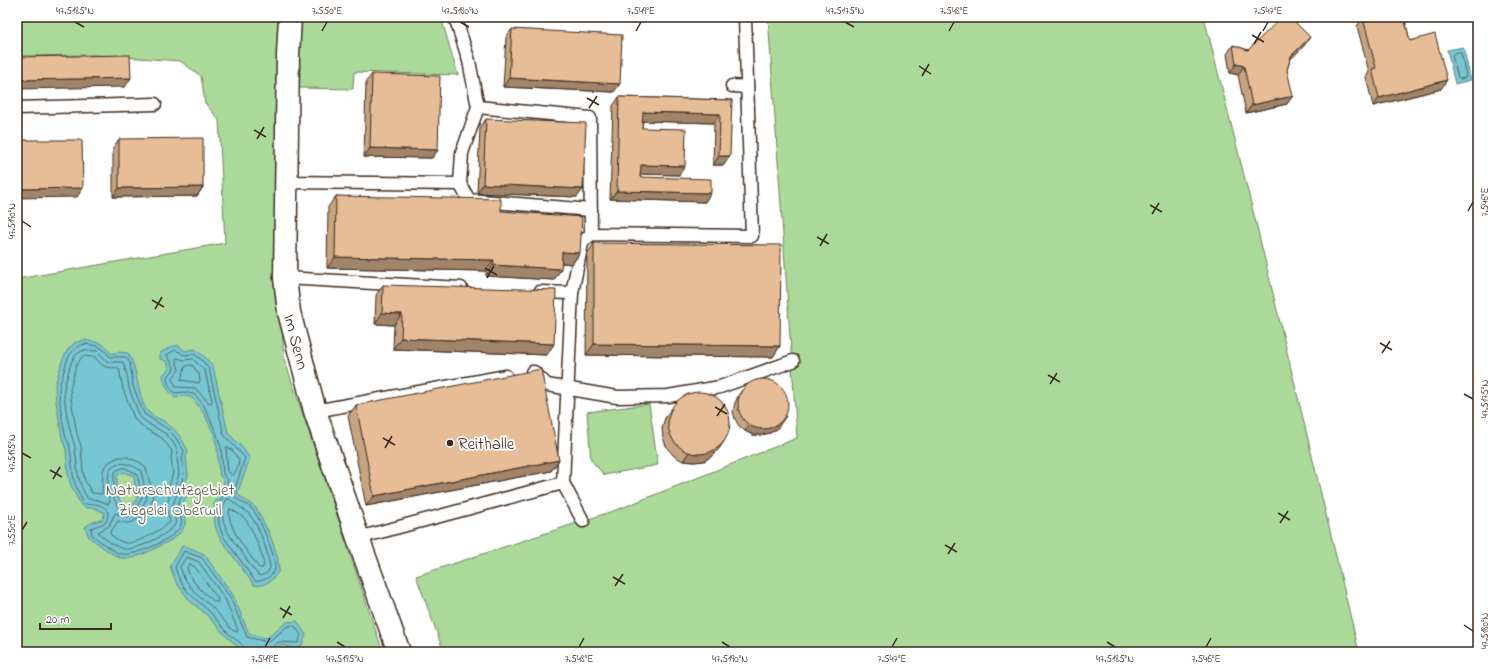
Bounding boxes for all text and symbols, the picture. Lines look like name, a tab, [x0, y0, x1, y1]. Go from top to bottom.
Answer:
text: 47.5185°N	[56, 4, 94, 19]
text: 7.550°E	[312, 4, 342, 19]
text: 47.5180°N	[442, 4, 479, 19]
text: 7.549°E	[627, 4, 655, 19]
text: 47.5175°N	[826, 4, 864, 19]
text: 7.548°E	[940, 4, 968, 19]
text: 7.547°E	[1254, 4, 1282, 19]
text: 7.546°E	[1478, 187, 1493, 217]
text: 47.5190°N	[5, 203, 20, 239]
street label: Im Senn	[276, 311, 315, 373]
text: 47.5175°N	[1478, 380, 1493, 418]
place label: Reithalle	[458, 432, 515, 457]
text: 47.5195°N	[5, 434, 20, 472]
marker: Reithalle	[445, 438, 455, 448]
park label: Naturschutzgebiet Ziegelei Oberwil	[106, 478, 235, 525]
text: 7.550°E	[5, 515, 20, 545]
scale bar	[40, 605, 111, 631]
text: 20 m	[46, 611, 69, 629]
text: 47.5180°N	[1478, 612, 1493, 649]
text: 7.549°E	[251, 652, 279, 667]
text: 47.5195°N	[326, 652, 364, 667]
text: 7.548°E	[565, 652, 593, 667]
text: 47.5190°N	[712, 652, 748, 667]
text: 7.547°E	[878, 652, 906, 667]
text: 47.5185°N	[1096, 652, 1134, 667]
text: 7.546°E	[1191, 652, 1221, 667]

